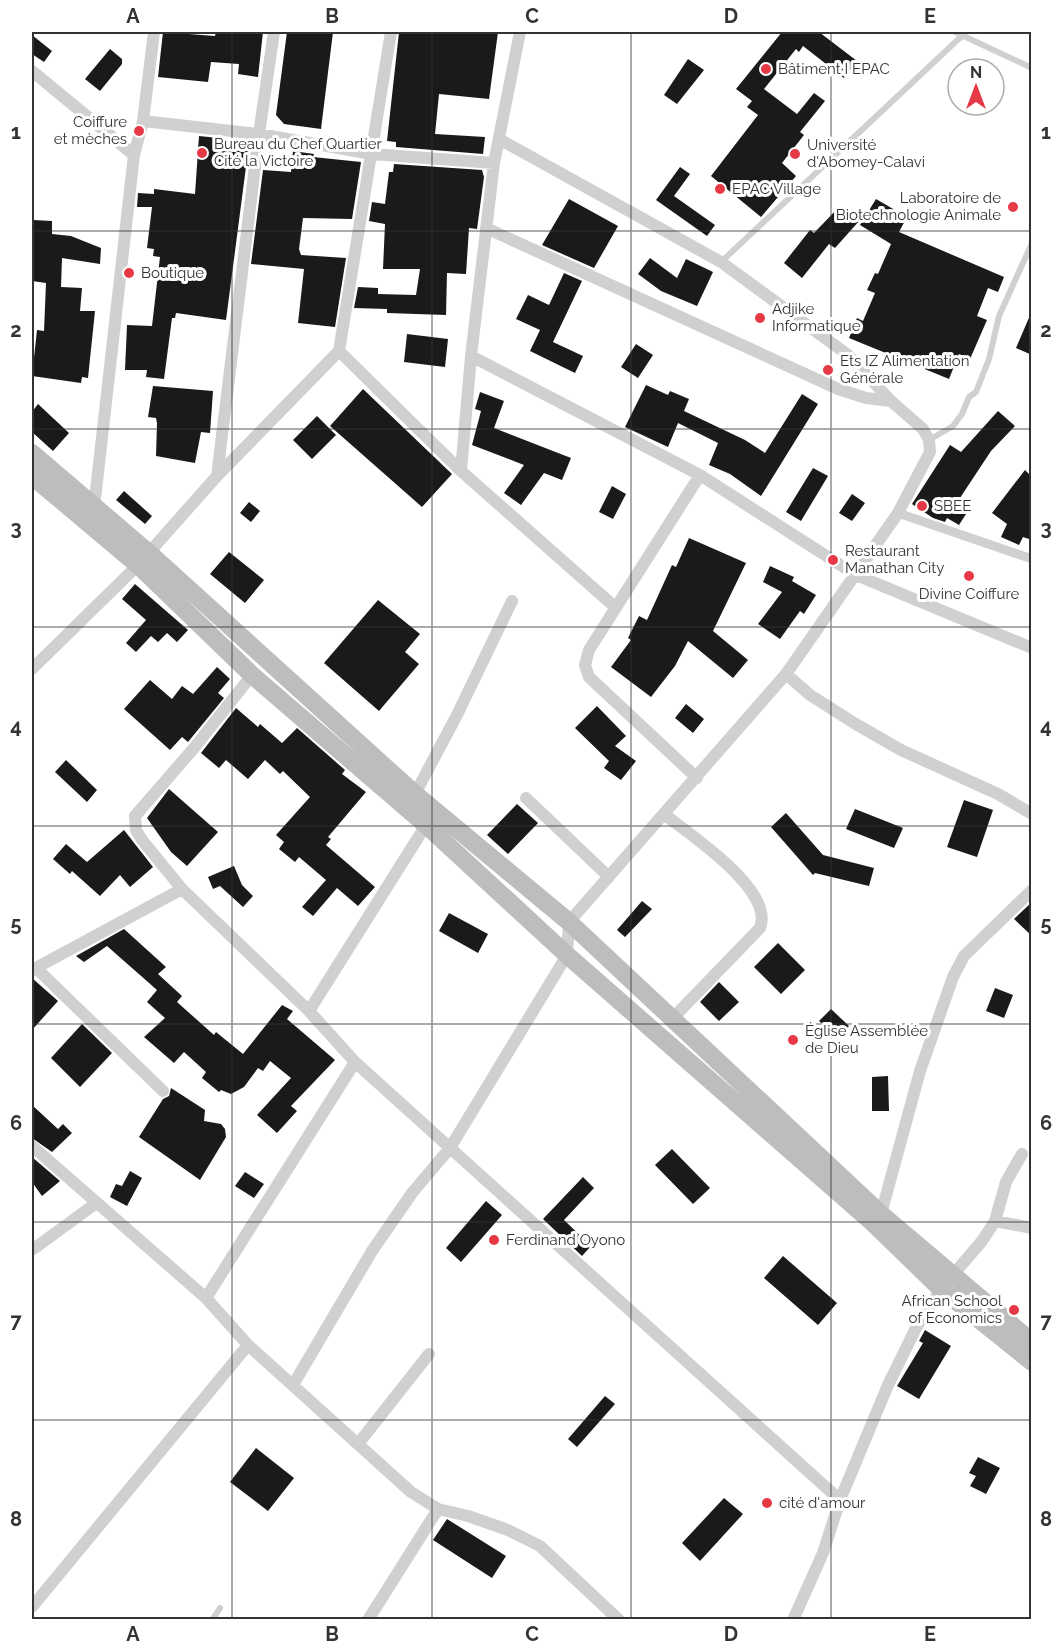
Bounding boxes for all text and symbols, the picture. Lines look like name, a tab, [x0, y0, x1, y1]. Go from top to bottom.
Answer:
text: A	[126, 4, 140, 28]
text: B	[325, 4, 339, 28]
text: C	[525, 4, 539, 28]
text: D	[724, 4, 738, 28]
text: E	[924, 4, 936, 28]
north arrow	[946, 57, 1006, 117]
place label: Bâtiment I EPAC	[778, 60, 890, 78]
marker: Bâtiment I EPAC	[759, 62, 773, 76]
text: N	[970, 63, 982, 82]
place label: Coiffure et mèches	[54, 113, 127, 148]
text: 1	[11, 120, 21, 144]
text: 1	[1041, 120, 1051, 144]
marker: Coiffure et mèches	[132, 124, 146, 138]
place label: Bureau du Chef Quartier Cité la Victoire	[214, 135, 383, 170]
place label: Université d'Abomey-Calavi	[807, 136, 925, 171]
marker: Bureau du Chef Quartier Cité la Victoire	[195, 146, 209, 160]
marker: Université d'Abomey-Calavi	[788, 147, 802, 161]
place label: EPAC Village	[732, 180, 821, 198]
marker: EPAC Village	[713, 182, 727, 196]
place label: Laboratoire de Biotechnologie Animale	[836, 189, 1001, 224]
marker: Laboratoire de Biotechnologie Animale	[1006, 200, 1020, 214]
place label: Boutique	[141, 264, 204, 282]
marker: Boutique	[122, 266, 136, 280]
place label: Adjike Informatique	[772, 300, 861, 335]
marker: Adjike Informatique	[753, 311, 767, 325]
text: 2	[10, 318, 22, 342]
text: 2	[1040, 318, 1052, 342]
place label: Ets IZ Alimentation Générale	[840, 352, 970, 387]
marker: Ets IZ Alimentation Générale	[821, 363, 835, 377]
place label: SBEE	[934, 497, 971, 515]
marker: SBEE	[915, 499, 929, 513]
text: 3	[10, 516, 22, 540]
text: 3	[1040, 516, 1052, 540]
place label: Restaurant Manathan City	[845, 542, 944, 577]
marker: Restaurant Manathan City	[826, 553, 840, 567]
marker: Divine Coiffure	[962, 569, 976, 583]
place label: Divine Coiffure	[919, 585, 1019, 603]
text: 4	[10, 714, 22, 738]
text: 4	[1040, 714, 1052, 738]
text: 5	[10, 912, 22, 936]
text: 5	[1040, 912, 1052, 936]
place label: Église Assemblée de Dieu	[805, 1022, 928, 1057]
marker: Église Assemblée de Dieu	[786, 1033, 800, 1047]
text: 6	[10, 1111, 22, 1135]
text: 6	[1040, 1111, 1052, 1135]
place label: Ferdinand Oyono	[506, 1231, 625, 1249]
marker: Ferdinand Oyono	[487, 1233, 501, 1247]
place label: African School of Economics	[902, 1292, 1003, 1327]
marker: African School of Economics	[1007, 1303, 1021, 1317]
text: 7	[10, 1309, 22, 1333]
text: 7	[1040, 1309, 1052, 1333]
place label: cité d'amour	[779, 1494, 866, 1512]
marker: cité d'amour	[760, 1496, 774, 1510]
text: 8	[10, 1507, 22, 1531]
text: 8	[1040, 1507, 1052, 1531]
text: A	[126, 1622, 140, 1646]
text: B	[325, 1622, 339, 1646]
text: C	[525, 1622, 539, 1646]
text: D	[724, 1622, 738, 1646]
text: E	[924, 1622, 936, 1646]

